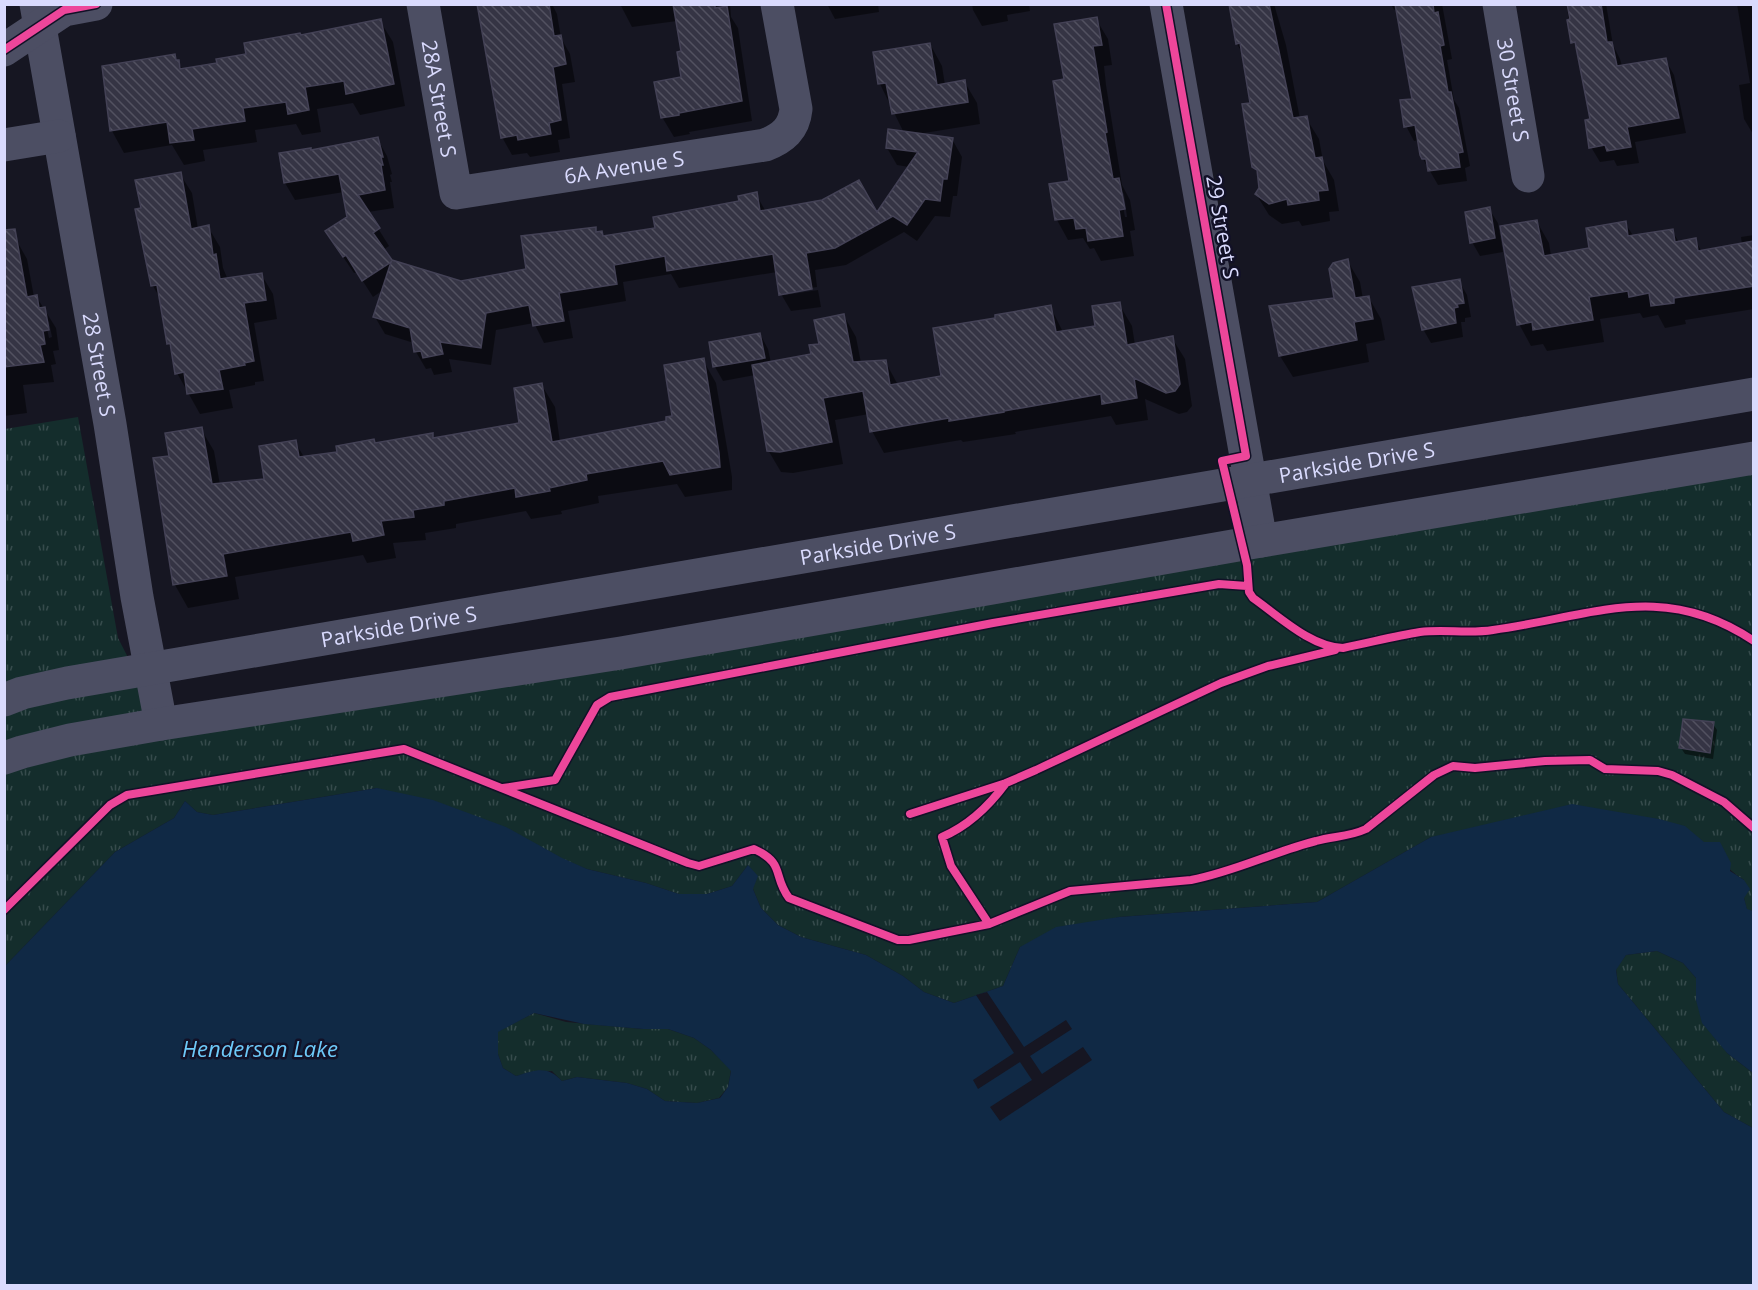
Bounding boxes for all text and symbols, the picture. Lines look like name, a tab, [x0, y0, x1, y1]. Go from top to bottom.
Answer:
street label: 30 Street S	[1491, 36, 1536, 144]
street label: 28A Street S	[416, 38, 463, 159]
street label: 6A Avenue S	[562, 144, 686, 190]
street label: 29 Street S	[1200, 173, 1246, 281]
street label: 28 Street S	[77, 310, 122, 419]
street label: Parkside Drive S	[1277, 435, 1437, 489]
street label: Parkside Drive S	[798, 517, 958, 571]
street label: Parkside Drive S	[319, 599, 479, 653]
water label: Henderson Lake	[182, 1033, 338, 1063]

